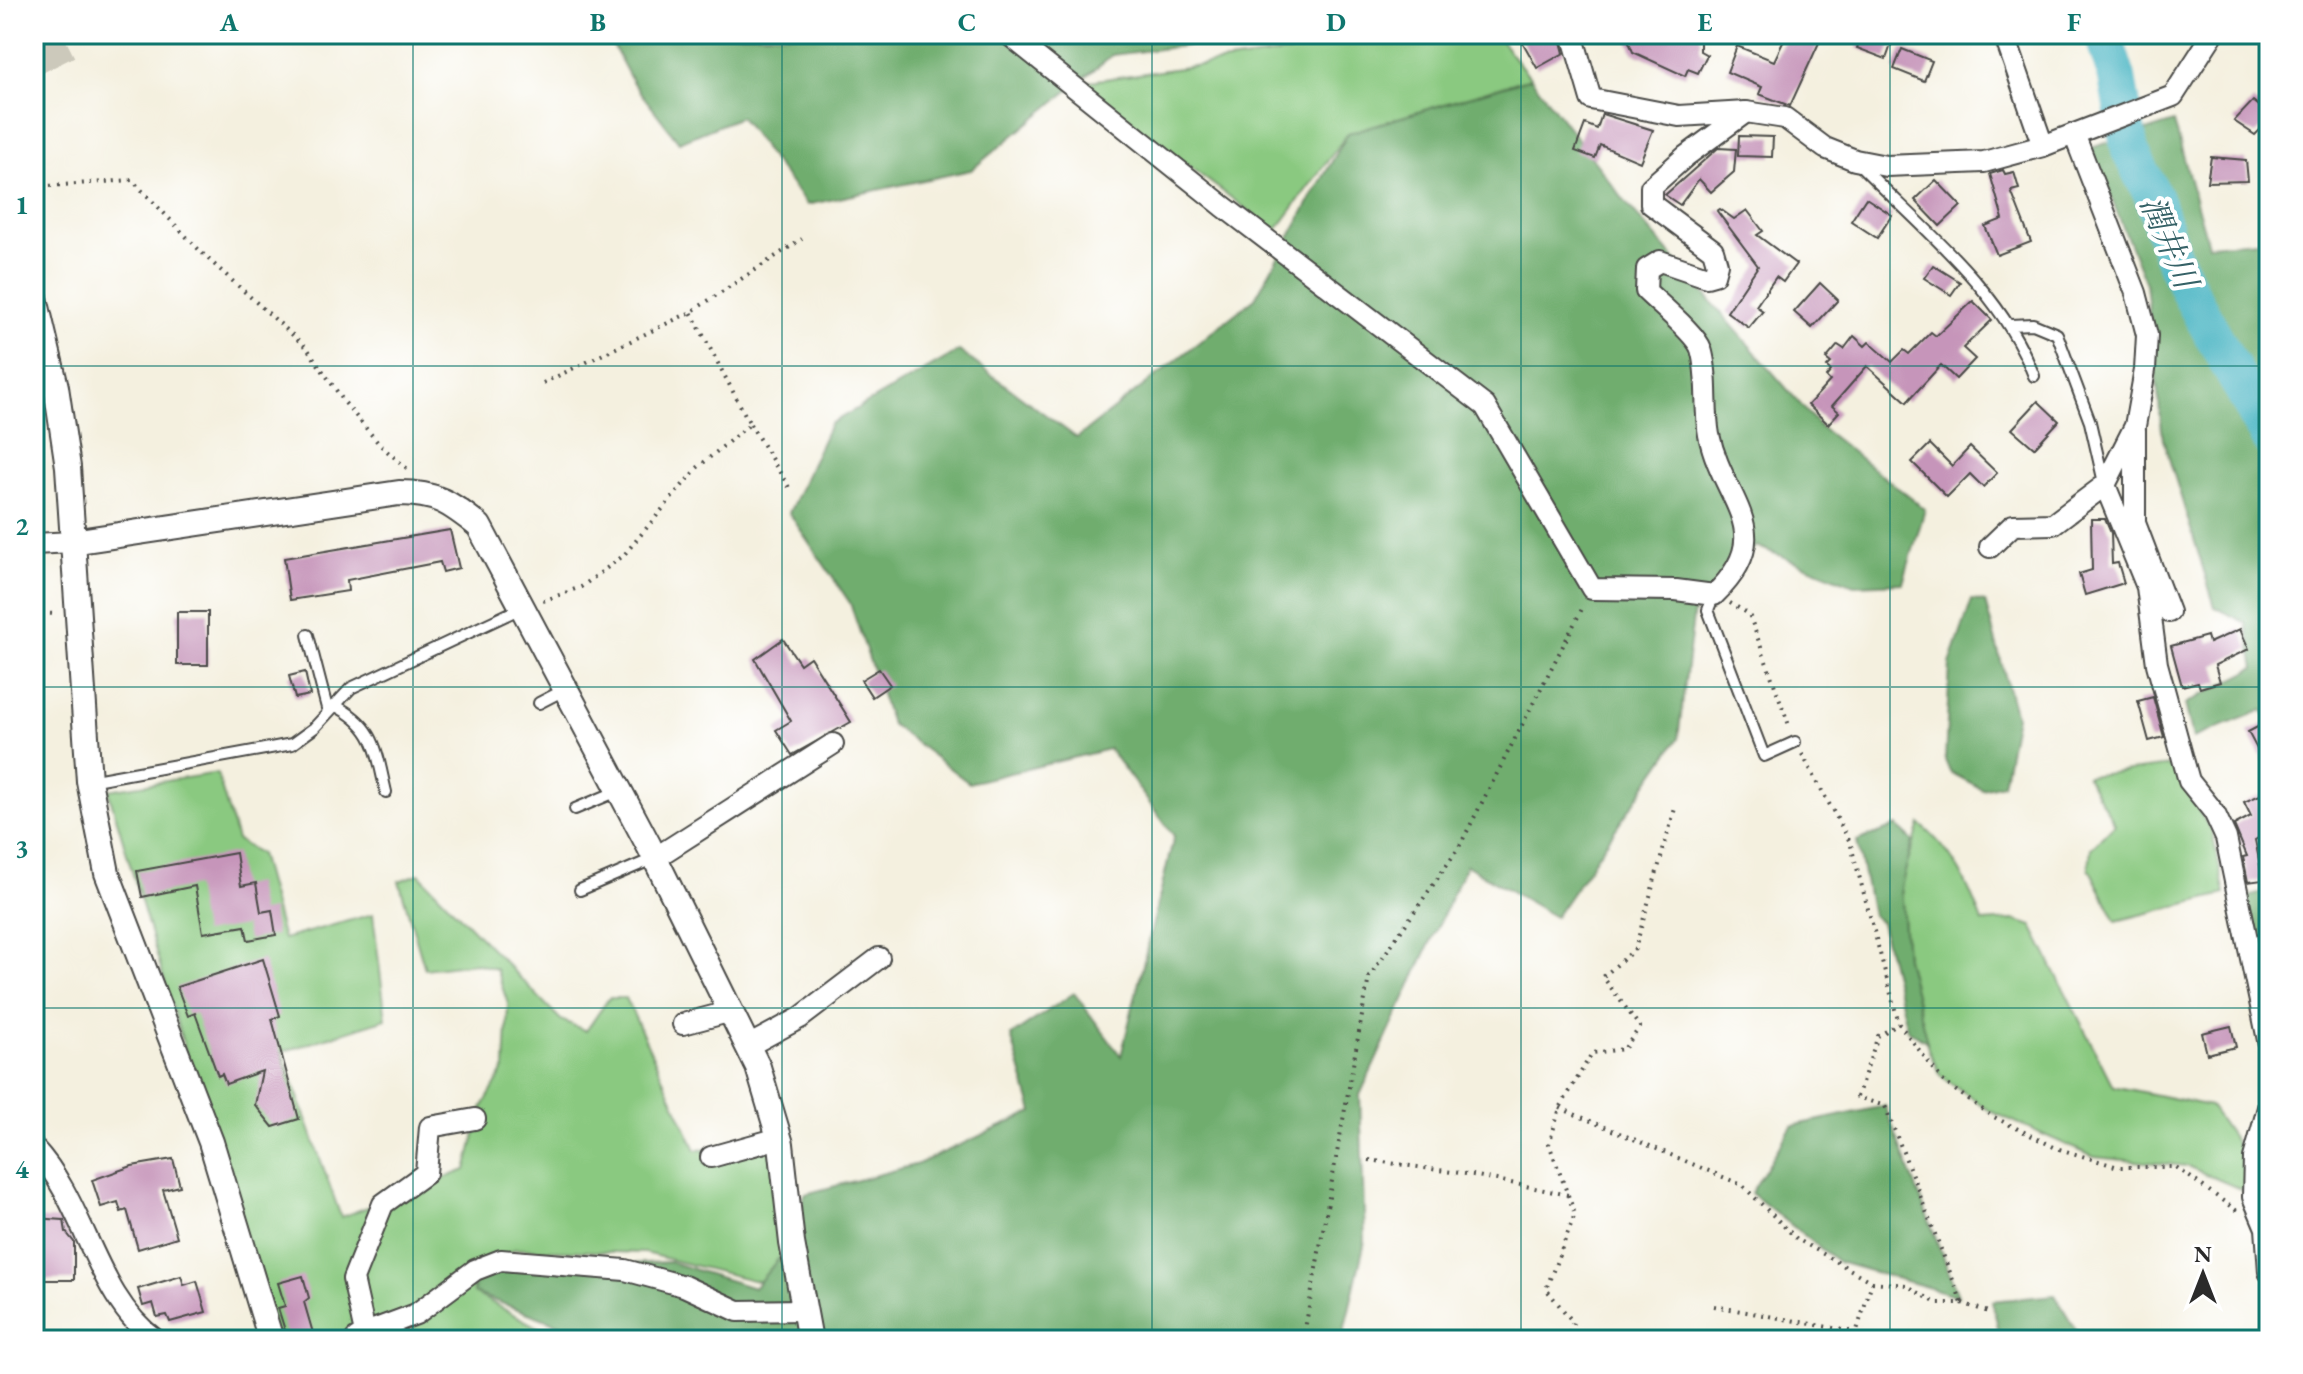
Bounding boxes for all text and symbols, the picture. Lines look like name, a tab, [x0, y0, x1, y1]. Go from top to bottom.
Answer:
text: A	[219, 5, 239, 39]
text: B	[590, 5, 606, 39]
text: C	[958, 5, 976, 39]
text: D	[1326, 5, 1346, 39]
text: E	[1698, 5, 1713, 39]
text: F	[2067, 5, 2081, 39]
text: 1	[15, 188, 29, 222]
water label: 潤井川	[2131, 190, 2208, 297]
text: 2	[15, 509, 29, 543]
text: 3	[15, 831, 29, 865]
text: 4	[15, 1152, 29, 1186]
north arrow	[2163, 1234, 2243, 1314]
text: N	[2194, 1240, 2212, 1269]

